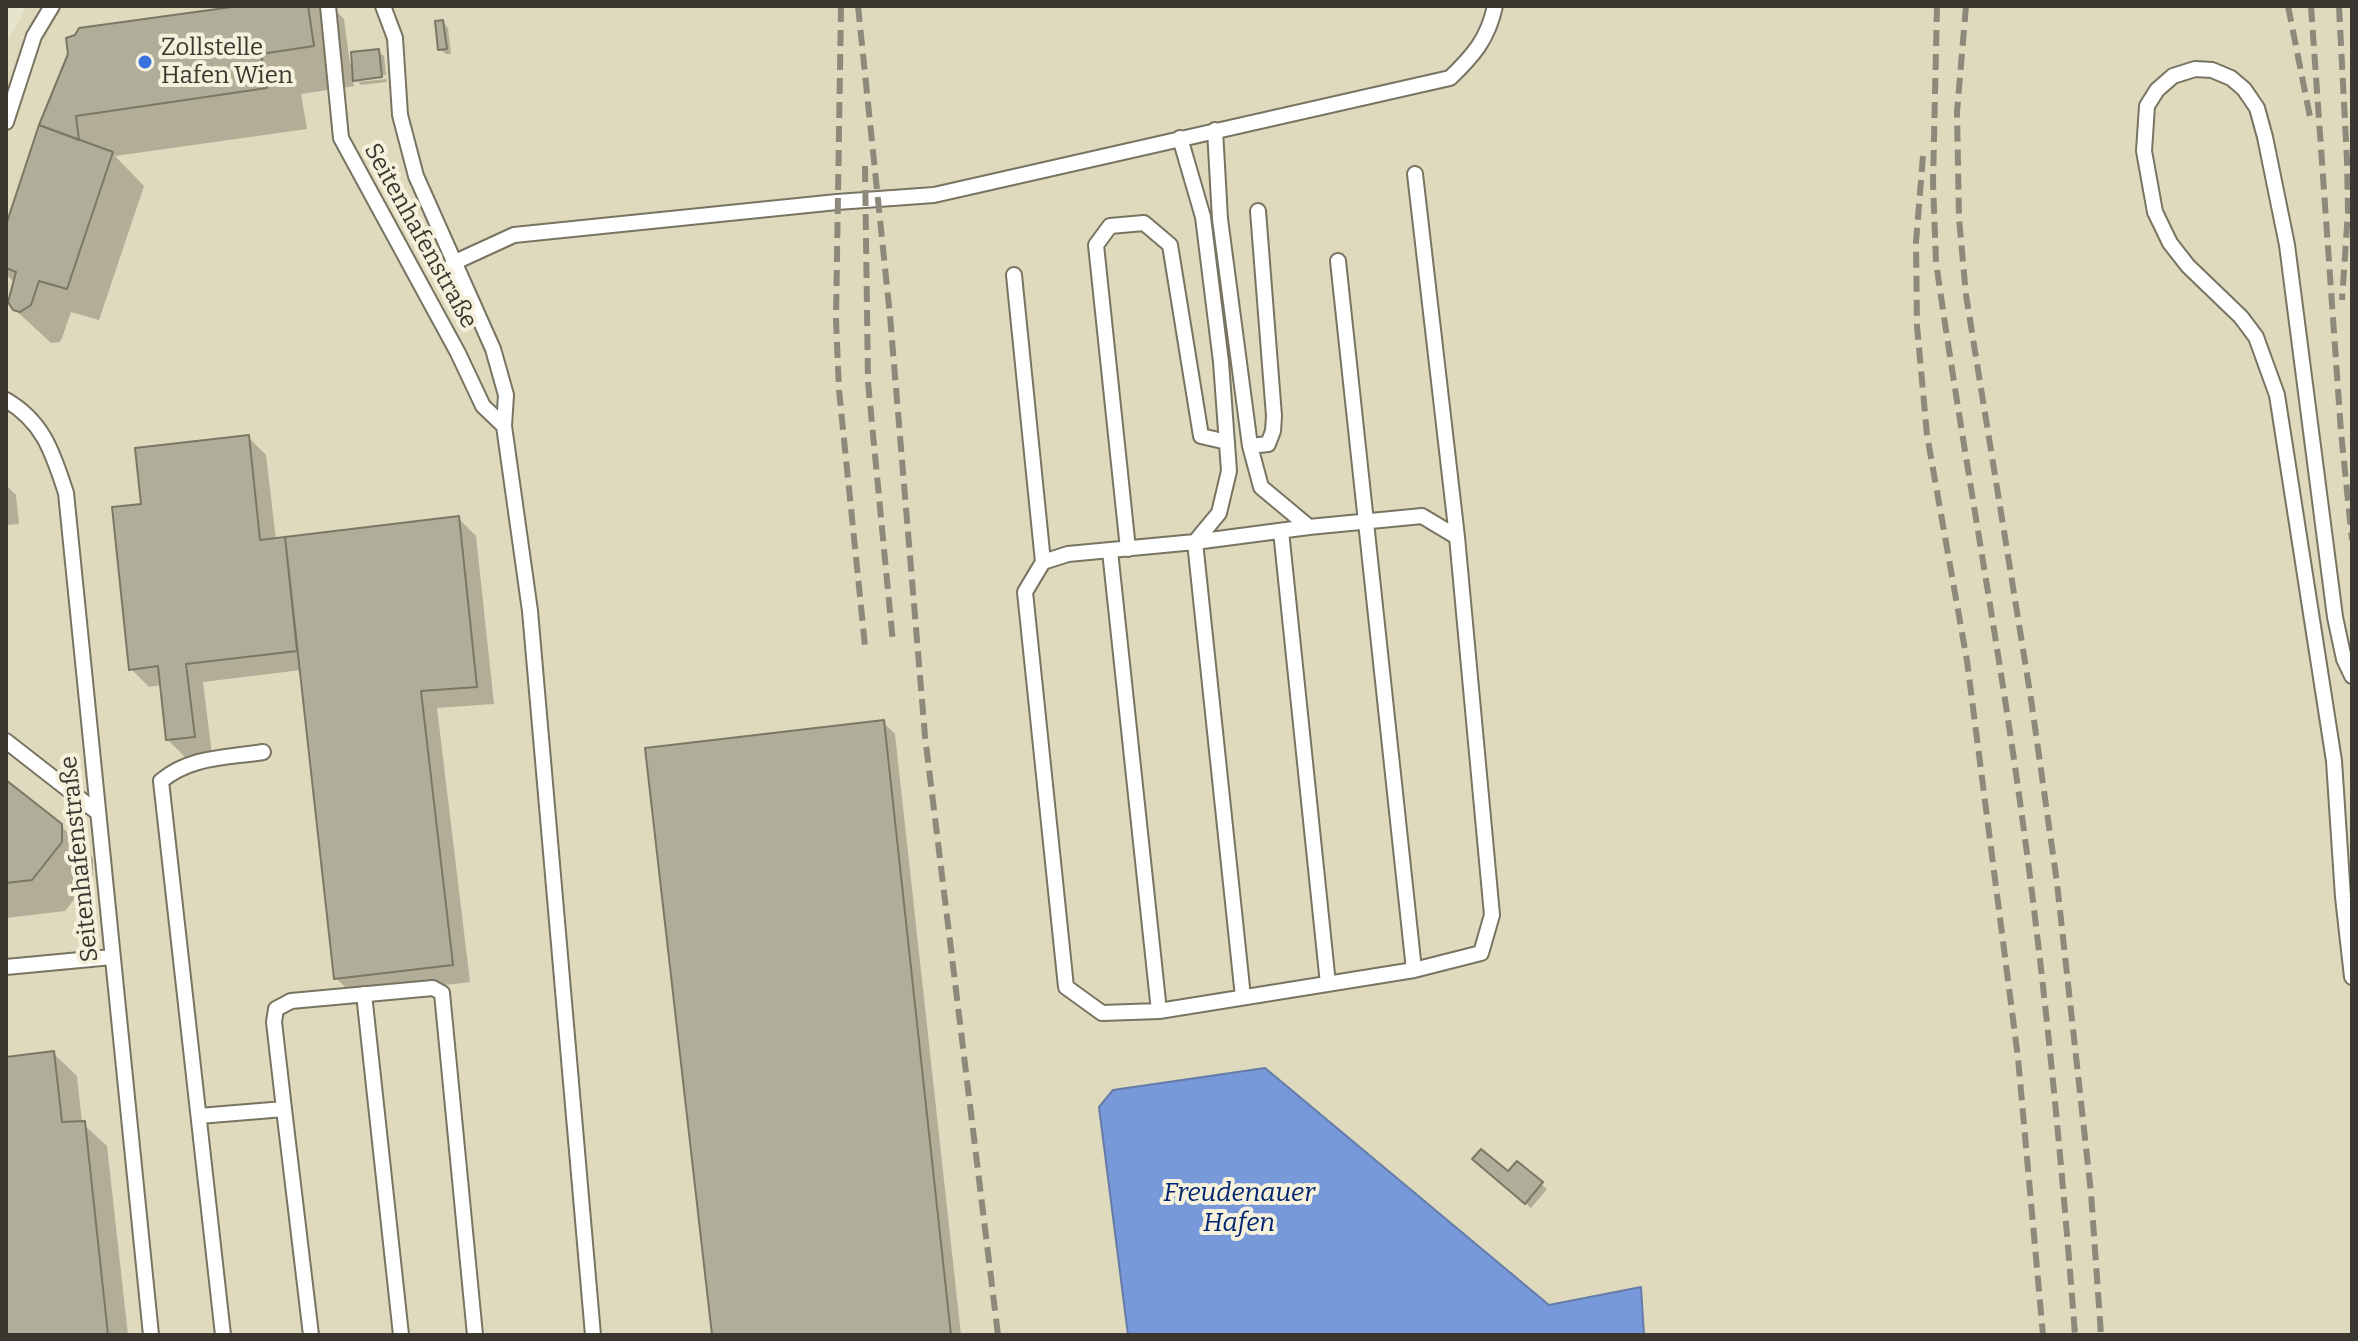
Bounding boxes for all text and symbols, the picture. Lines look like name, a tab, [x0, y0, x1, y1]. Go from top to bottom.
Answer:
place label: Zollstelle Hafen Wien	[161, 34, 293, 90]
marker: Zollstelle Hafen Wien	[136, 53, 154, 71]
street label: Seitenhafenstraße	[357, 138, 483, 334]
street label: Seitenhafenstraße	[55, 754, 105, 964]
water label: Freudenauer Hafen	[1163, 1178, 1315, 1240]

